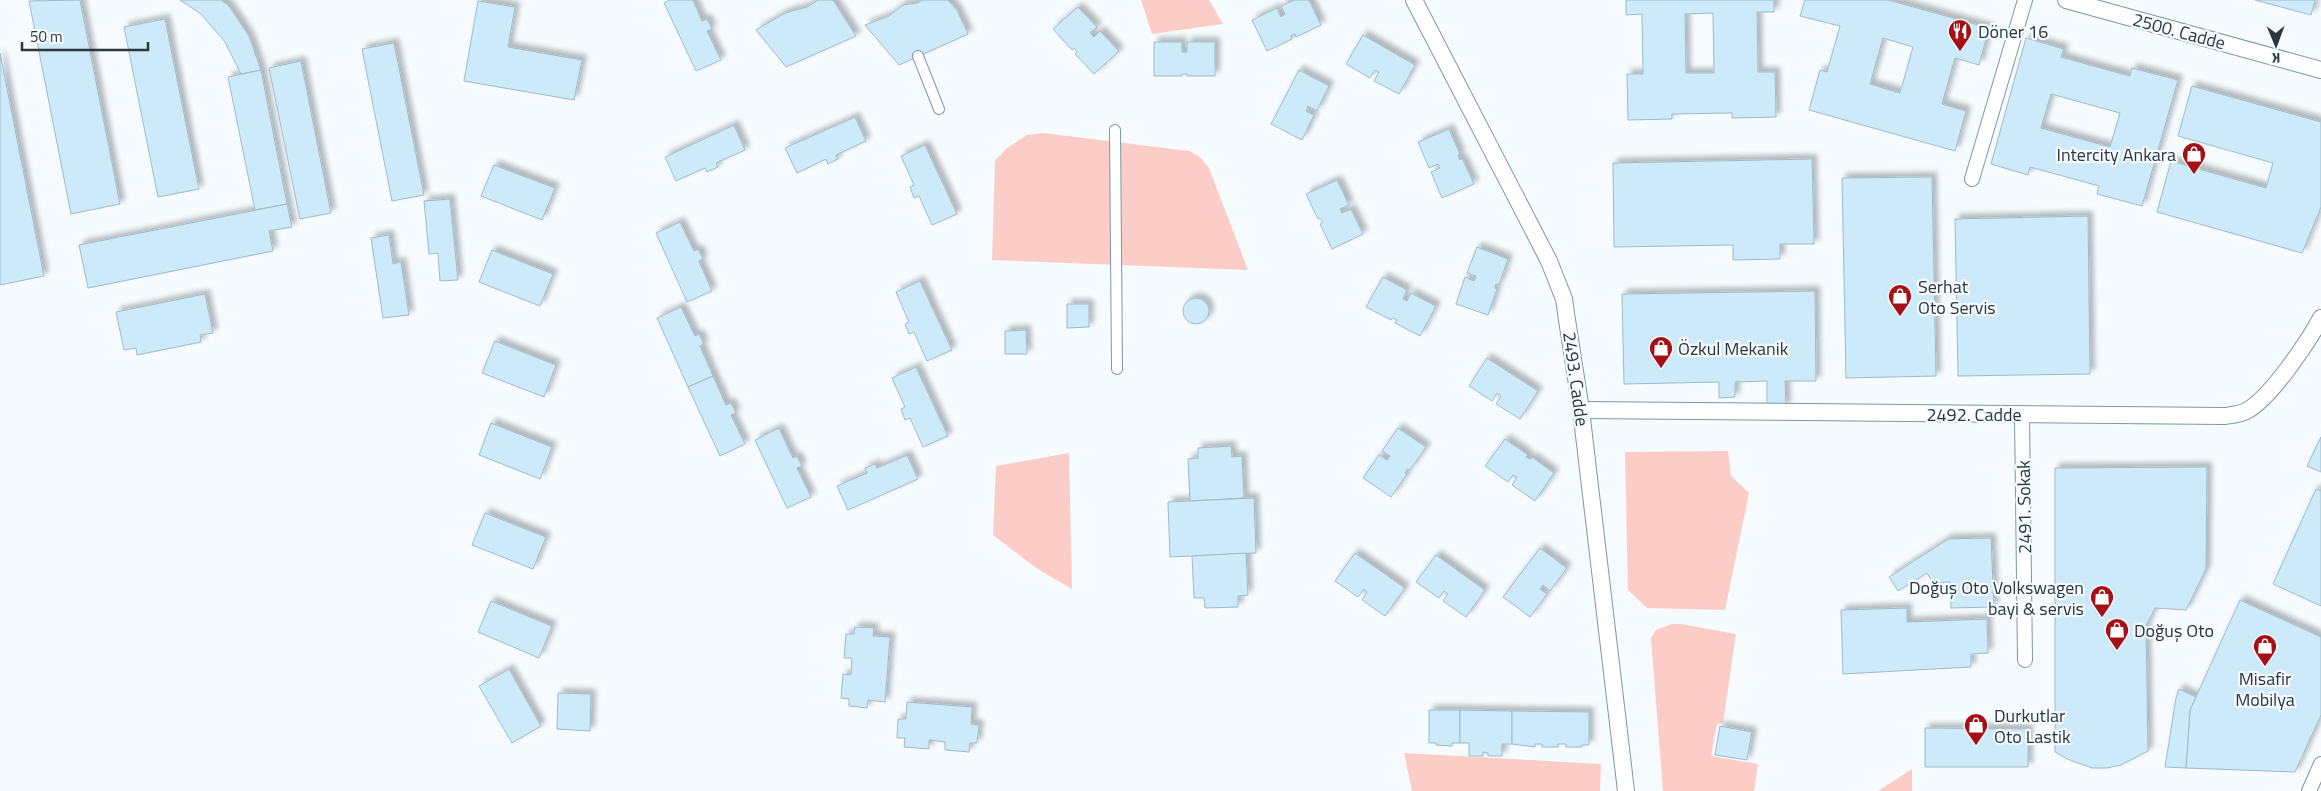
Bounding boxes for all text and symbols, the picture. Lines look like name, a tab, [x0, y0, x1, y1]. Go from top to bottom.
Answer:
street label: 2500. Cadde	[2130, 6, 2228, 56]
restaurant icon: Döner 16	[1947, 18, 1973, 52]
place label: Döner 16	[1978, 18, 2048, 45]
scale bar	[22, 20, 149, 52]
north arrow	[2251, 20, 2301, 70]
text: 50 m	[30, 25, 63, 48]
text: K	[2271, 48, 2281, 69]
place label: Intercity Ankara	[2057, 141, 2176, 168]
shop icon: Intercity Ankara	[2181, 141, 2207, 175]
place label: Serhat Oto Servis	[1918, 273, 1996, 321]
shop icon: Serhat Oto Servis	[1887, 283, 1913, 317]
street label: 2493. Cadde	[1556, 330, 1596, 428]
shop icon: Özkul Mekanik	[1648, 335, 1674, 369]
place label: Özkul Mekanik	[1678, 335, 1789, 362]
street label: 2492. Cadde	[1926, 401, 2022, 428]
street label: 2491. Sokak	[2010, 460, 2038, 554]
place label: Doğuş Oto Volkswagen bayi & servis	[1909, 574, 2084, 622]
shop icon: Doğuş Oto Volkswagen bayi & servis	[2089, 584, 2115, 618]
shop icon: Doğuş Oto	[2104, 617, 2130, 651]
place label: Doğuş Oto	[2134, 617, 2214, 644]
shop icon: Misafir Mobilya	[2252, 633, 2278, 667]
place label: Misafir Mobilya	[2235, 665, 2295, 713]
place label: Durkutlar Oto Lastik	[1994, 702, 2071, 750]
shop icon: Durkutlar Oto Lastik	[1963, 712, 1989, 746]

